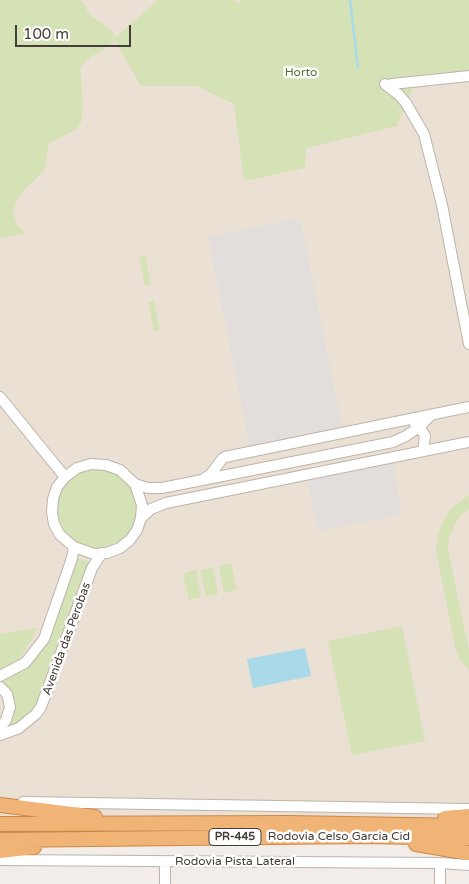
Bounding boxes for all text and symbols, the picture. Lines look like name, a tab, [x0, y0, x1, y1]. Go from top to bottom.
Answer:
scale bar	[18, 15, 134, 47]
text: 100 m	[23, 25, 69, 43]
park label: Horto	[285, 66, 317, 80]
street label: Avenida das Perobas	[40, 581, 94, 697]
road number: PR-445	[209, 829, 261, 846]
street label: Rodovia Celso Garcia Cid	[268, 830, 410, 844]
street label: Rodovia Pista Lateral	[175, 855, 295, 869]

